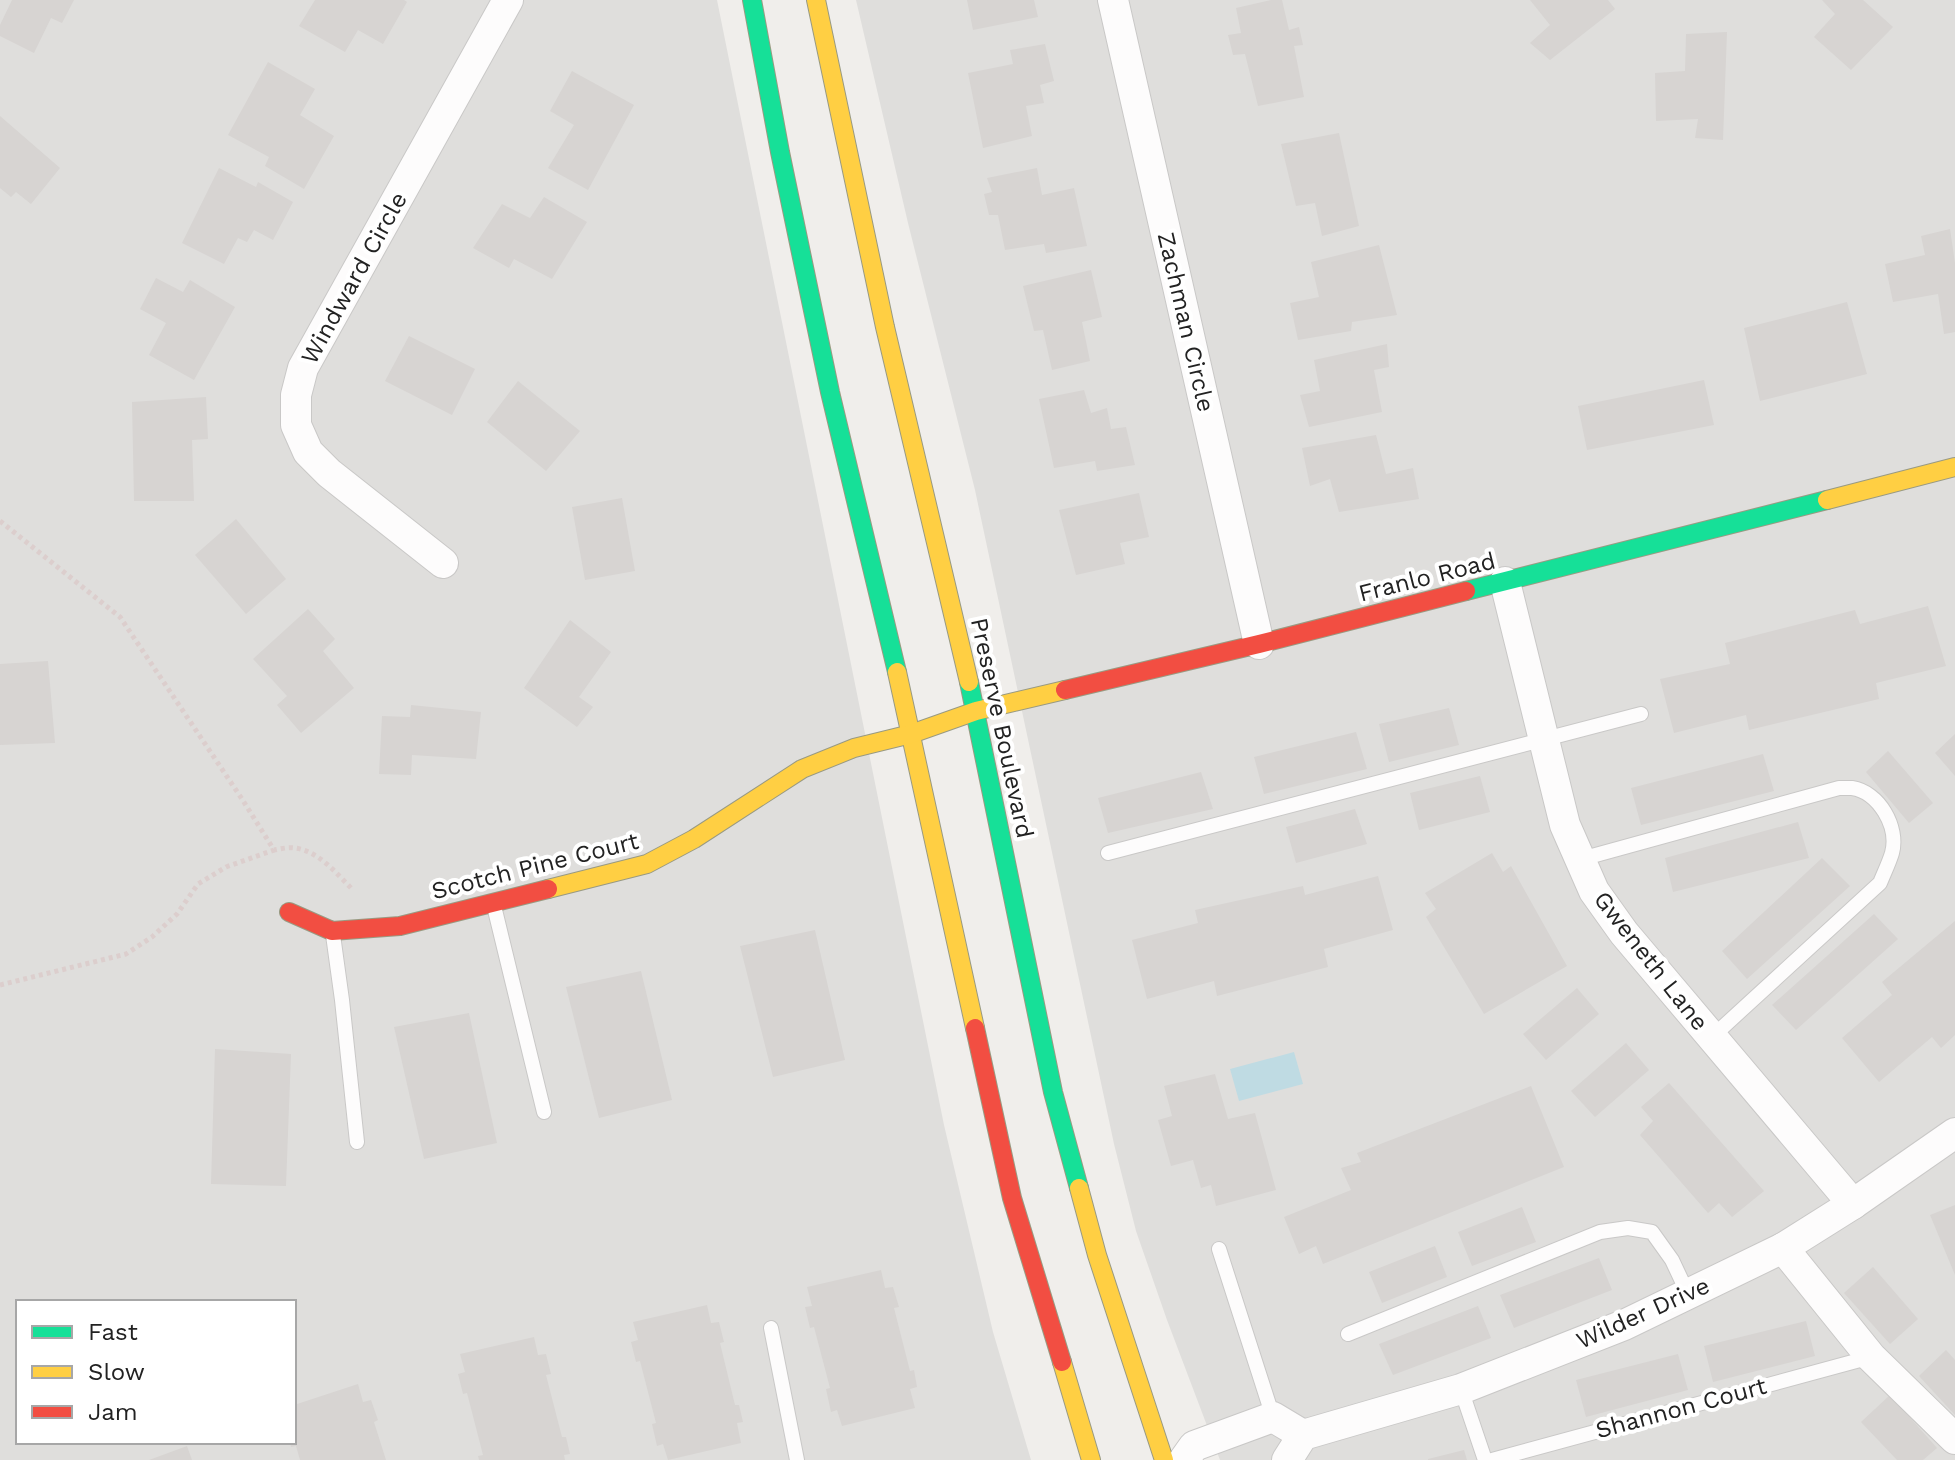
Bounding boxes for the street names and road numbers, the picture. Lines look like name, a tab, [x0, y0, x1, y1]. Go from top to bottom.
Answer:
street label: Windward Circle	[295, 187, 413, 369]
street label: Zachman Circle	[1152, 230, 1220, 414]
street label: Franlo Road	[1356, 546, 1498, 608]
street label: Preserve Boulevard	[965, 615, 1039, 841]
street label: Scotch Pine Court	[429, 827, 641, 905]
street label: Gweneth Lane	[1588, 886, 1714, 1036]
street label: Wilder Drive	[1572, 1271, 1714, 1355]
street label: Shannon Court	[1592, 1372, 1770, 1444]

